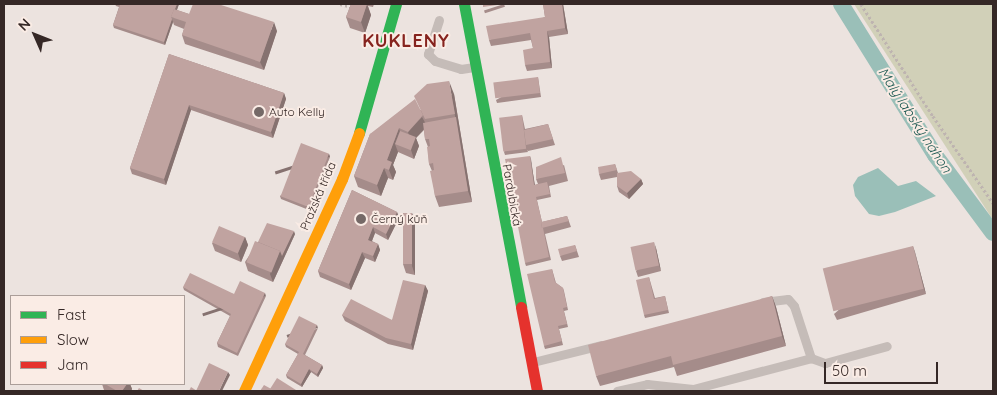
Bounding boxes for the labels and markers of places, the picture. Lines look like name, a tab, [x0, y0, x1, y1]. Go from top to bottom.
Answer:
place label: Auto Kelly	[269, 105, 325, 119]
marker: Auto Kelly	[253, 106, 265, 118]
place label: Černý kůň	[371, 212, 427, 226]
marker: Černý kůň	[355, 213, 367, 225]

